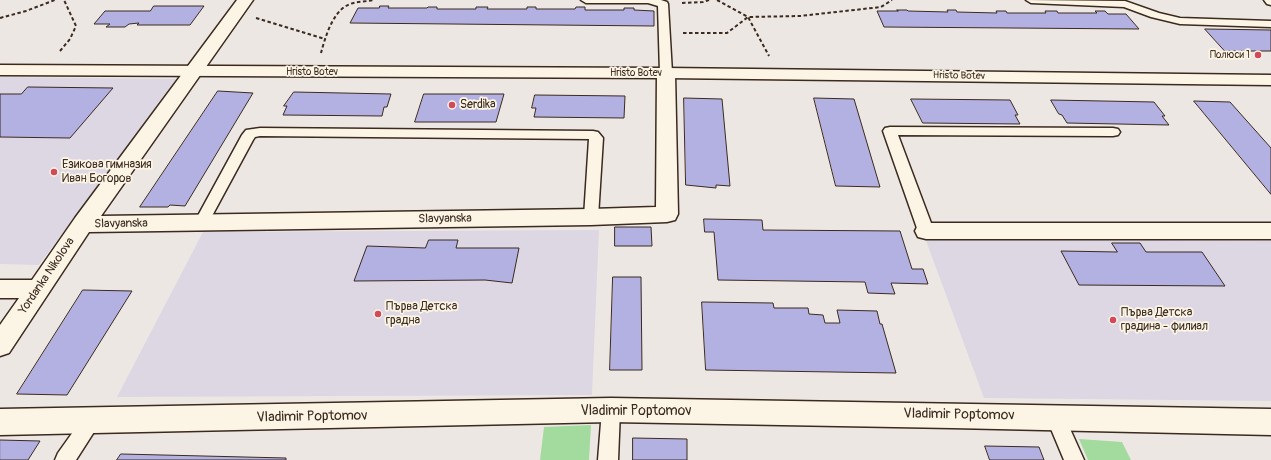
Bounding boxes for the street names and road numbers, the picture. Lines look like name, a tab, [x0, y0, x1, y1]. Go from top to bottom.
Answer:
street label: Hristo Botev	[286, 66, 338, 78]
street label: Hristo Botev	[610, 67, 662, 79]
street label: Hristo Botev	[933, 70, 985, 82]
street label: Slavyanska	[418, 211, 472, 227]
street label: Slavyanska	[94, 216, 148, 232]
street label: Yordanka Nikolova	[16, 235, 78, 317]
street label: Vladimir Poptomov	[580, 403, 692, 419]
street label: Vladimir Poptomov	[903, 406, 1015, 424]
street label: Vladimir Poptomov	[256, 408, 368, 426]

